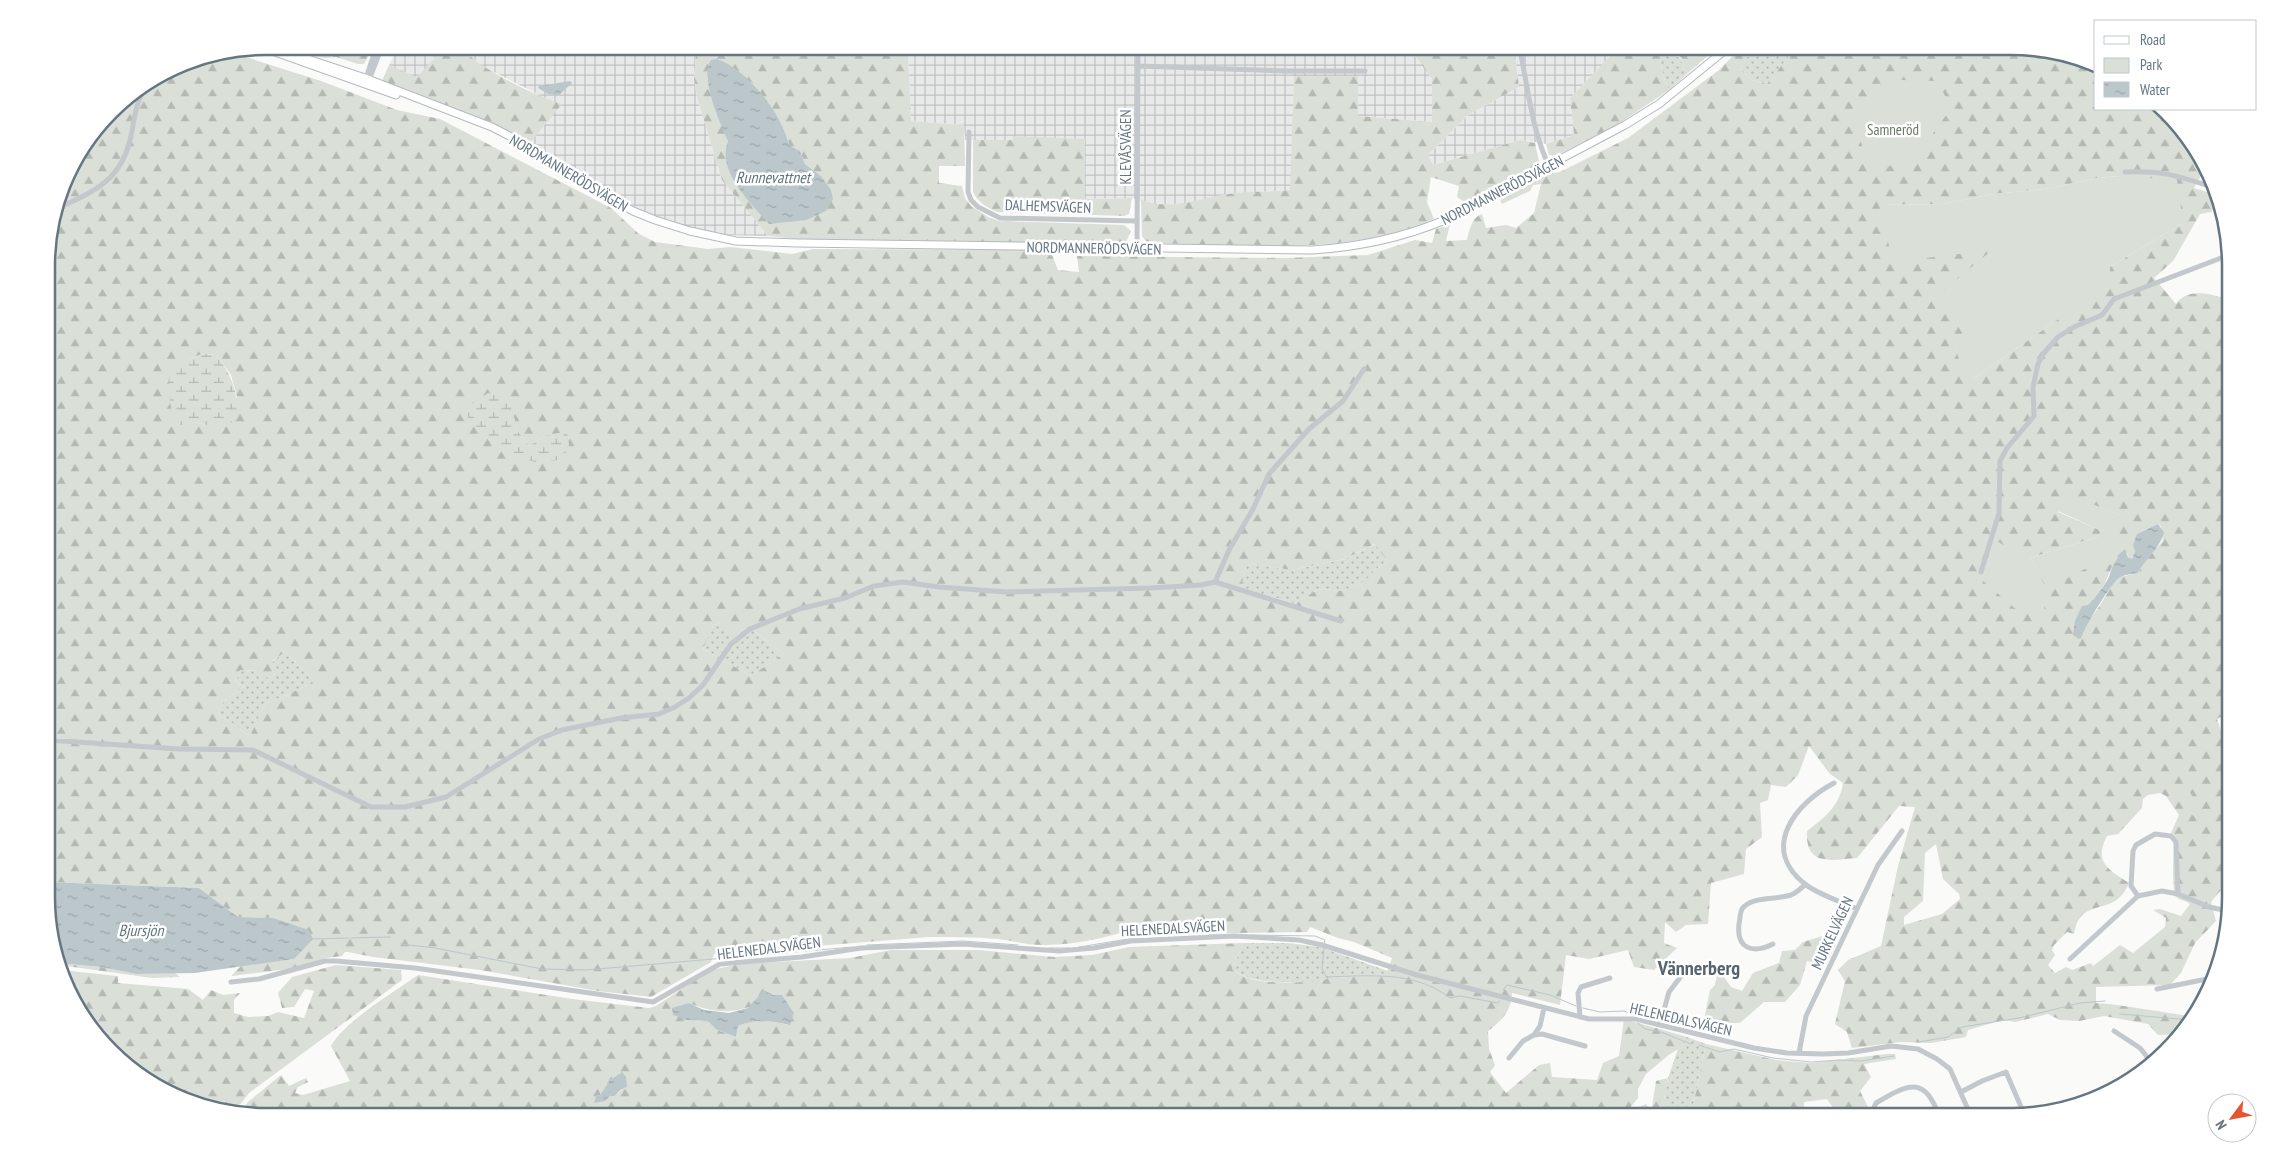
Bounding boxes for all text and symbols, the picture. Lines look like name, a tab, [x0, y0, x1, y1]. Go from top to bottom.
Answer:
legend	[2094, 20, 2257, 110]
text: Road	[2140, 30, 2166, 49]
text: Park	[2140, 55, 2162, 74]
text: Water	[2140, 80, 2171, 99]
street label: KLEVÅSVÄGEN	[1116, 110, 1135, 184]
park label: Samneröd	[1867, 120, 1919, 139]
street label: NORDMANNERÖDSVÄGEN	[506, 130, 632, 216]
street label: NORDMANNERÖDSVÄGEN	[1438, 151, 1566, 229]
water label: Runnevattnet	[736, 167, 812, 187]
street label: DALHEMSVÄGEN	[1005, 195, 1091, 217]
street label: NORDMANNERÖDSVÄGEN	[1026, 237, 1162, 259]
street label: MURKELVÄGEN	[1807, 893, 1857, 973]
street label: HELENEDALSVÄGEN	[1121, 916, 1225, 940]
water label: Bjursjön	[118, 920, 165, 940]
street label: HELENEDALSVÄGEN	[716, 932, 822, 964]
district label: Vännerberg	[1657, 955, 1740, 981]
street label: HELENEDALSVÄGEN	[1628, 998, 1734, 1040]
north arrow	[2207, 1093, 2257, 1143]
text: N	[2211, 1117, 2231, 1133]

